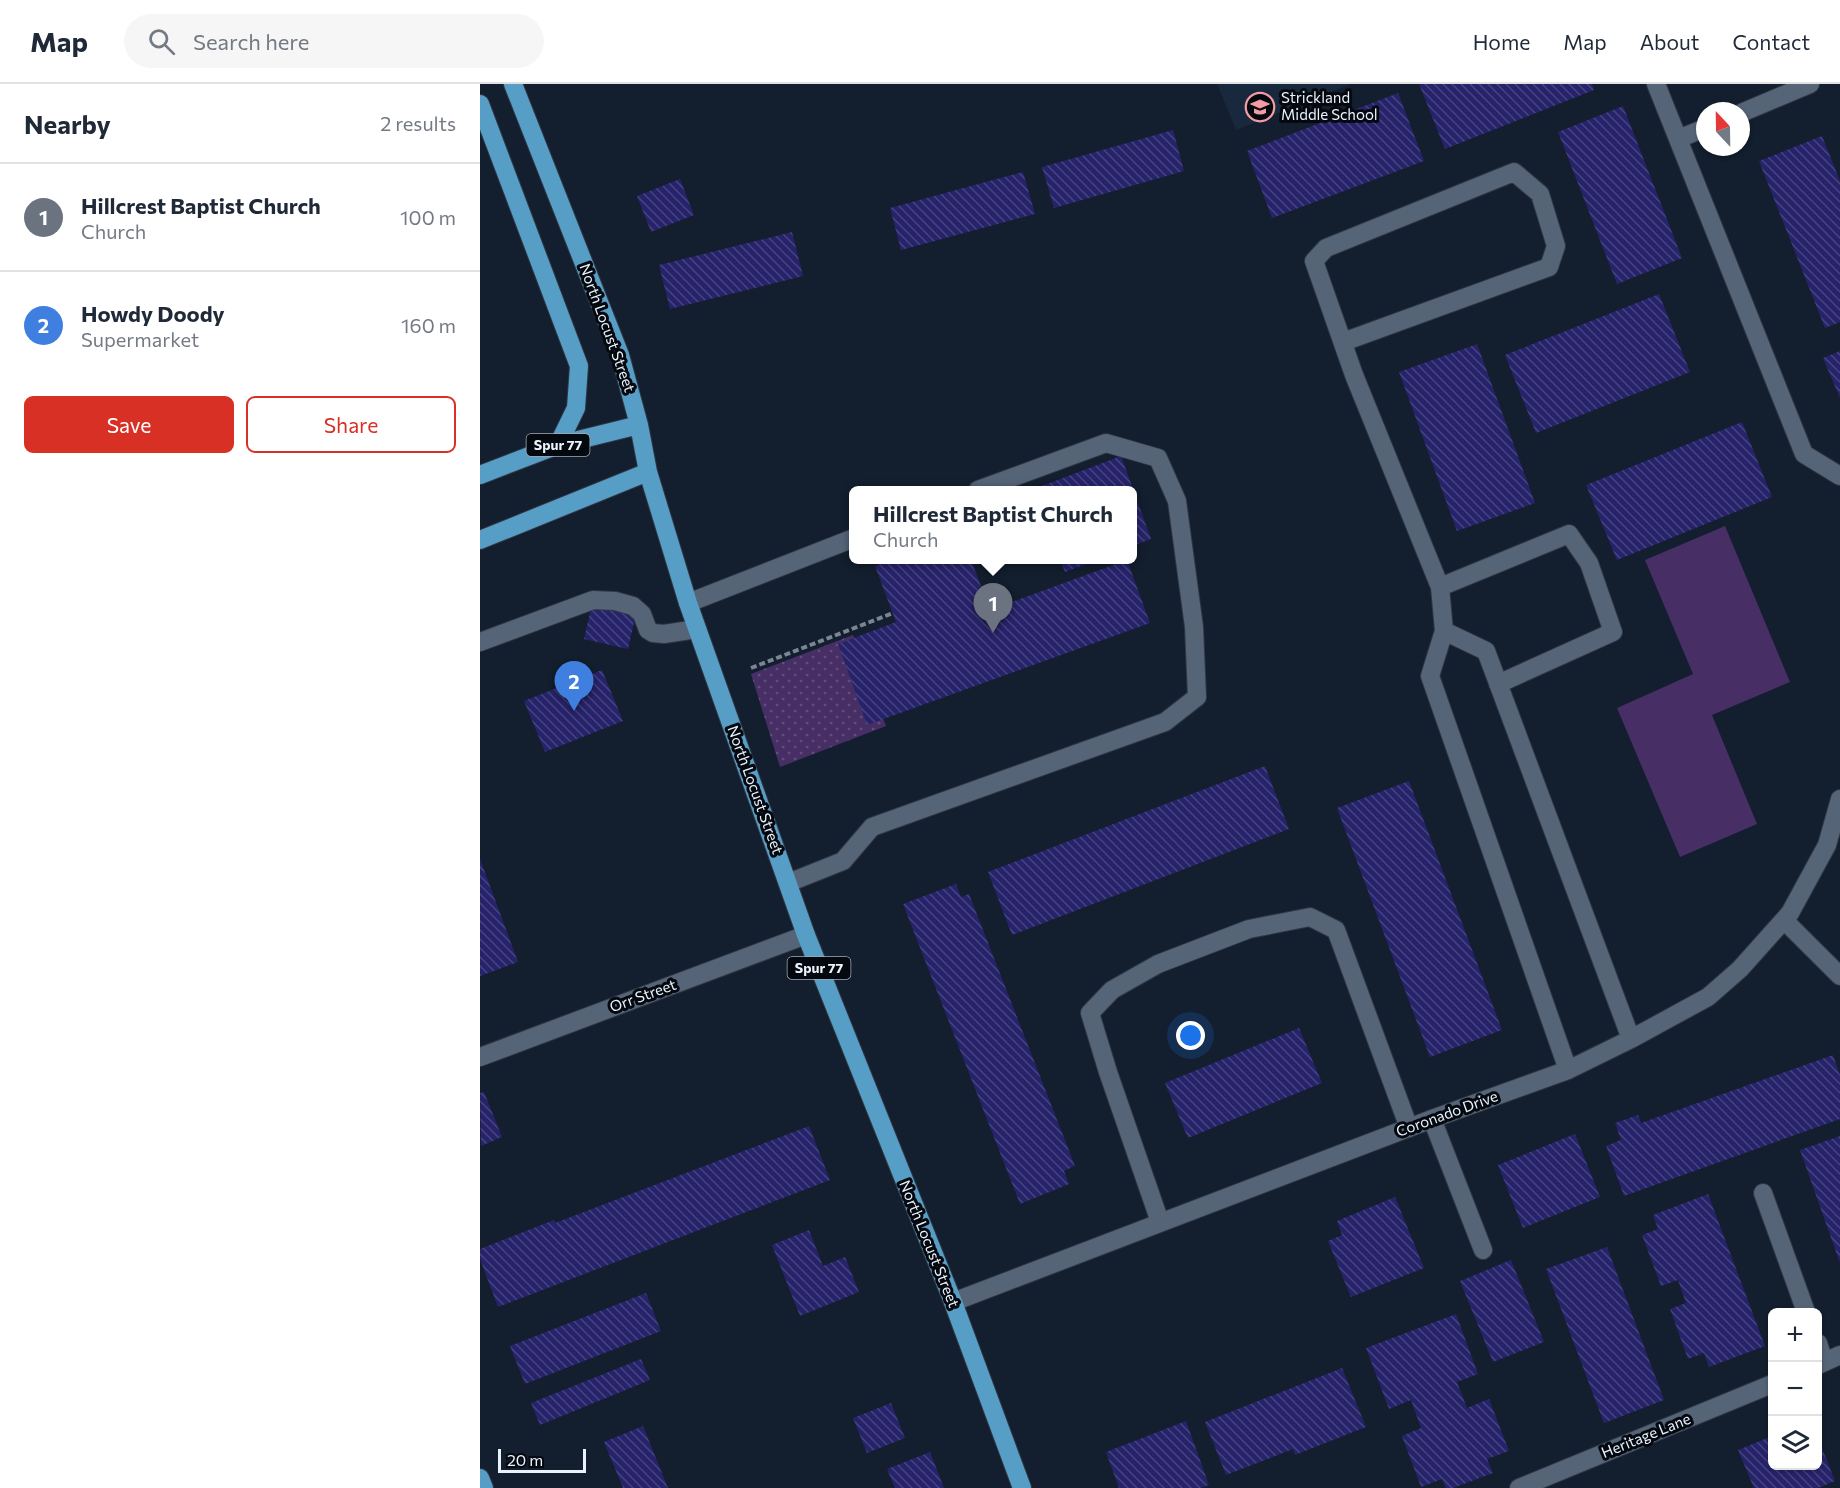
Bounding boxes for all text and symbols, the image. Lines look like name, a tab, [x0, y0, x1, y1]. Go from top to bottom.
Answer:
search box	[124, 14, 544, 68]
text: Map	[30, 24, 88, 58]
icon: search	[145, 25, 178, 58]
text: Search here	[193, 28, 309, 55]
text: Home	[1473, 29, 1530, 54]
text: Map	[1563, 29, 1607, 54]
text: About	[1640, 29, 1699, 54]
text: Contact	[1732, 29, 1810, 54]
place label: Strickland Middle School	[1281, 88, 1378, 123]
school or university icon: Strickland Middle School	[1244, 91, 1276, 123]
north arrow	[1696, 102, 1750, 156]
text: Nearby	[24, 108, 111, 139]
text: 2 results	[380, 111, 456, 135]
text: Hillcrest Baptist Church	[81, 192, 321, 219]
text: 1	[39, 205, 48, 229]
text: 100 m	[400, 205, 456, 229]
text: Church	[81, 219, 146, 243]
street label: North Locust Street	[576, 261, 640, 394]
text: Howdy Doody	[81, 300, 225, 327]
text: 2	[38, 313, 49, 337]
text: 160 m	[401, 313, 456, 337]
text: Supermarket	[81, 327, 199, 351]
button: Save	[24, 396, 234, 453]
button: Share	[246, 396, 456, 453]
road number: Spur 77	[526, 434, 590, 456]
popup	[849, 486, 1137, 564]
text: Hillcrest Baptist Church	[873, 500, 1113, 527]
text: Church	[873, 527, 938, 551]
pin: 1	[974, 584, 1012, 633]
pin: 2	[554, 662, 593, 711]
street label: North Locust Street	[724, 723, 788, 856]
road number: Spur 77	[788, 957, 850, 979]
street label: Orr Street	[607, 975, 678, 1015]
your location	[1176, 1021, 1205, 1050]
street label: Coronado Drive	[1393, 1086, 1500, 1140]
street label: North Locust Street	[896, 1177, 964, 1310]
map controls	[1768, 1308, 1822, 1470]
button: +	[1768, 1308, 1822, 1362]
button: −	[1768, 1362, 1822, 1416]
street label: Heritage Lane	[1598, 1409, 1693, 1461]
button: layers	[1768, 1416, 1822, 1470]
scale bar	[498, 1446, 586, 1474]
text: 20 m	[507, 1450, 543, 1469]

